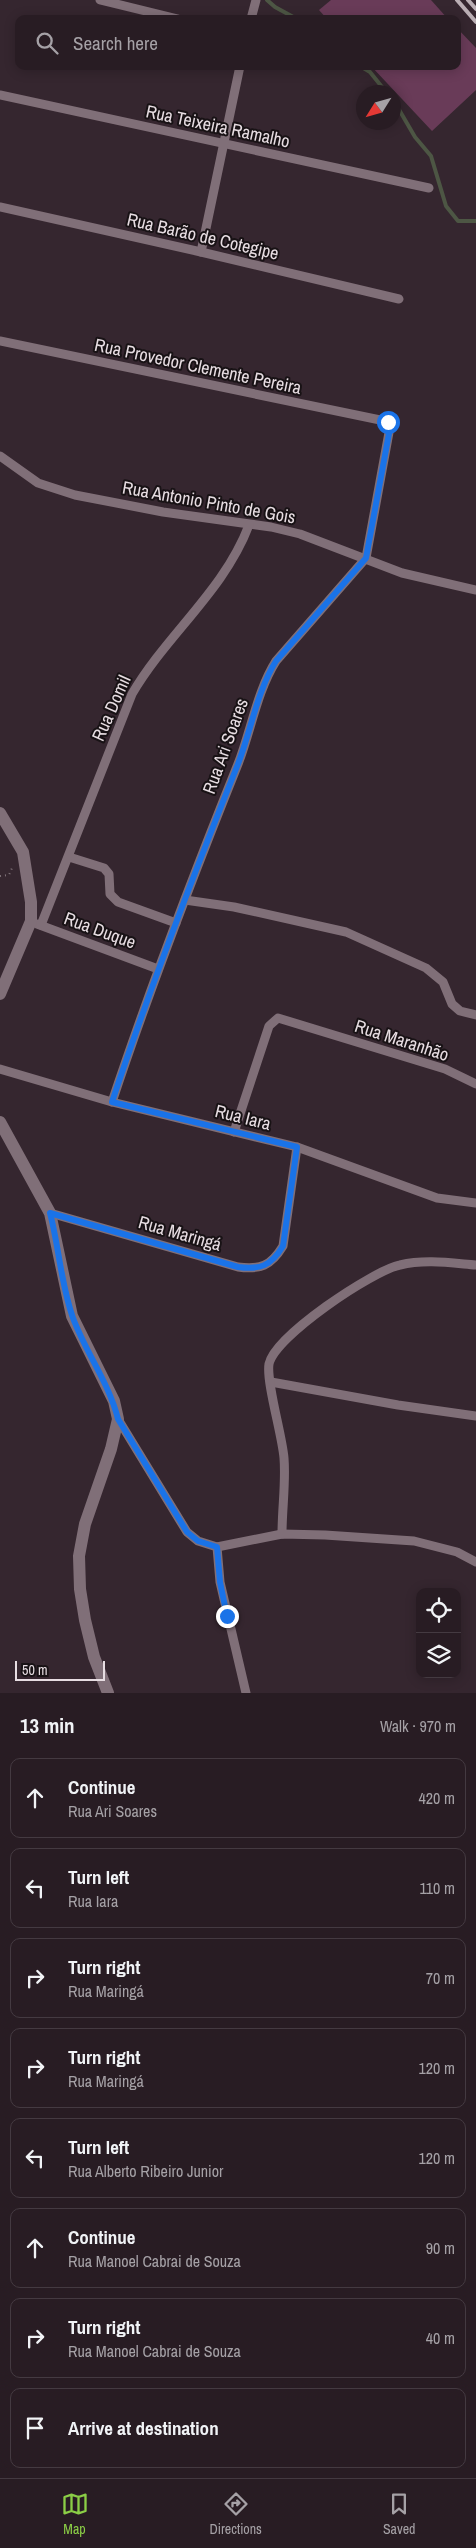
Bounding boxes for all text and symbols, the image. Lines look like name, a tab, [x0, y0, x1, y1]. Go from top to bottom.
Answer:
search box	[15, 15, 461, 70]
icon: search	[33, 29, 61, 57]
text: Search here	[73, 30, 158, 56]
north arrow	[356, 85, 401, 130]
street label: Rua Teixeira Ramalho	[144, 99, 292, 153]
street label: Rua Barão de Cotegipe	[125, 206, 281, 266]
street label: Rua Provedor Clemente Pereira	[92, 332, 304, 400]
route start	[377, 411, 400, 434]
street label: Rua Antonio Pinto de Gois	[120, 474, 298, 530]
street label: Rua Domil	[85, 671, 137, 745]
street label: Rua Ari Soares	[196, 695, 254, 797]
street label: Rua Duque	[61, 905, 139, 955]
street label: Rua Maranhão	[352, 1013, 452, 1067]
street label: Rua Iara	[213, 1098, 273, 1136]
street label: Rua Maringá	[136, 1209, 224, 1257]
map controls	[416, 1588, 461, 1678]
button: locate	[416, 1588, 461, 1633]
route end	[216, 1605, 239, 1628]
button: layers	[416, 1633, 461, 1678]
scale bar	[15, 1658, 105, 1681]
text: 50 m	[22, 1661, 48, 1679]
text: 13 min	[20, 1711, 75, 1740]
text: Walk · 970 m	[380, 1715, 456, 1737]
text: Continue	[68, 1774, 136, 1800]
icon: ahead	[21, 1784, 49, 1812]
text: 420 m	[419, 1787, 455, 1809]
text: Rua Ari Soares	[68, 1800, 157, 1822]
text: Turn left	[68, 1864, 129, 1890]
icon: left	[21, 1874, 49, 1902]
text: 110 m	[419, 1877, 455, 1899]
text: Rua Iara	[68, 1890, 118, 1912]
text: Turn right	[68, 1954, 140, 1980]
icon: right	[21, 1964, 49, 1992]
text: 70 m	[426, 1967, 455, 1989]
text: Rua Maringá	[68, 1980, 144, 2002]
text: Turn right	[68, 2044, 140, 2070]
icon: right	[21, 2054, 49, 2082]
text: 120 m	[419, 2057, 455, 2079]
text: Rua Maringá	[68, 2070, 144, 2092]
text: Turn left	[68, 2134, 129, 2160]
icon: left	[21, 2144, 49, 2172]
text: 120 m	[419, 2147, 455, 2169]
text: Rua Alberto Ribeiro Junior	[68, 2160, 223, 2182]
text: Continue	[68, 2224, 136, 2250]
icon: ahead	[21, 2234, 49, 2262]
text: 90 m	[426, 2237, 455, 2259]
text: Rua Manoel Cabrai de Souza	[68, 2250, 241, 2272]
text: Turn right	[68, 2314, 140, 2340]
icon: right	[21, 2324, 49, 2352]
text: 40 m	[426, 2327, 455, 2349]
text: Rua Manoel Cabrai de Souza	[68, 2340, 241, 2362]
icon: arrive	[21, 2414, 49, 2442]
text: Arrive at destination	[68, 2415, 219, 2441]
tab: Map	[61, 2490, 89, 2538]
tab: Directions	[210, 2490, 262, 2538]
tab: Saved	[383, 2490, 415, 2538]

